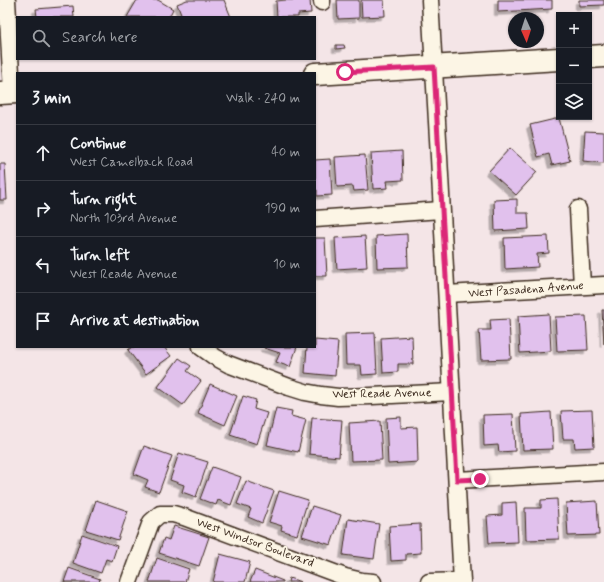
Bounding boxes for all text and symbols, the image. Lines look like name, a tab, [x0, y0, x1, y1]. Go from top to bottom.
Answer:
north arrow	[508, 12, 544, 48]
map controls	[556, 12, 592, 120]
button: +	[556, 12, 592, 48]
search box	[16, 16, 316, 60]
icon: search	[30, 27, 52, 49]
text: Search here	[62, 28, 138, 48]
button: −	[556, 48, 592, 84]
route start	[336, 63, 354, 81]
button: layers	[556, 84, 592, 120]
text: 3 min	[32, 87, 71, 109]
text: Walk · 240 m	[226, 90, 300, 107]
text: Continue	[70, 134, 126, 154]
icon: ahead	[32, 142, 54, 164]
text: 40 m	[271, 144, 300, 161]
text: West Camelback Road	[70, 154, 193, 171]
text: Turn right	[70, 190, 137, 210]
icon: right	[32, 198, 54, 220]
text: 190 m	[265, 200, 300, 217]
text: North 103rd Avenue	[70, 210, 177, 227]
text: Turn left	[70, 246, 130, 266]
icon: left	[32, 254, 54, 276]
text: 10 m	[273, 256, 300, 273]
text: West Reade Avenue	[70, 266, 177, 283]
street label: West Pasadena Avenue	[468, 278, 584, 302]
icon: arrive	[32, 310, 54, 332]
text: Arrive at destination	[70, 311, 199, 331]
street label: West Reade Avenue	[332, 385, 432, 403]
route end	[471, 470, 489, 488]
street label: West Windsor Boulevard	[194, 514, 316, 572]

